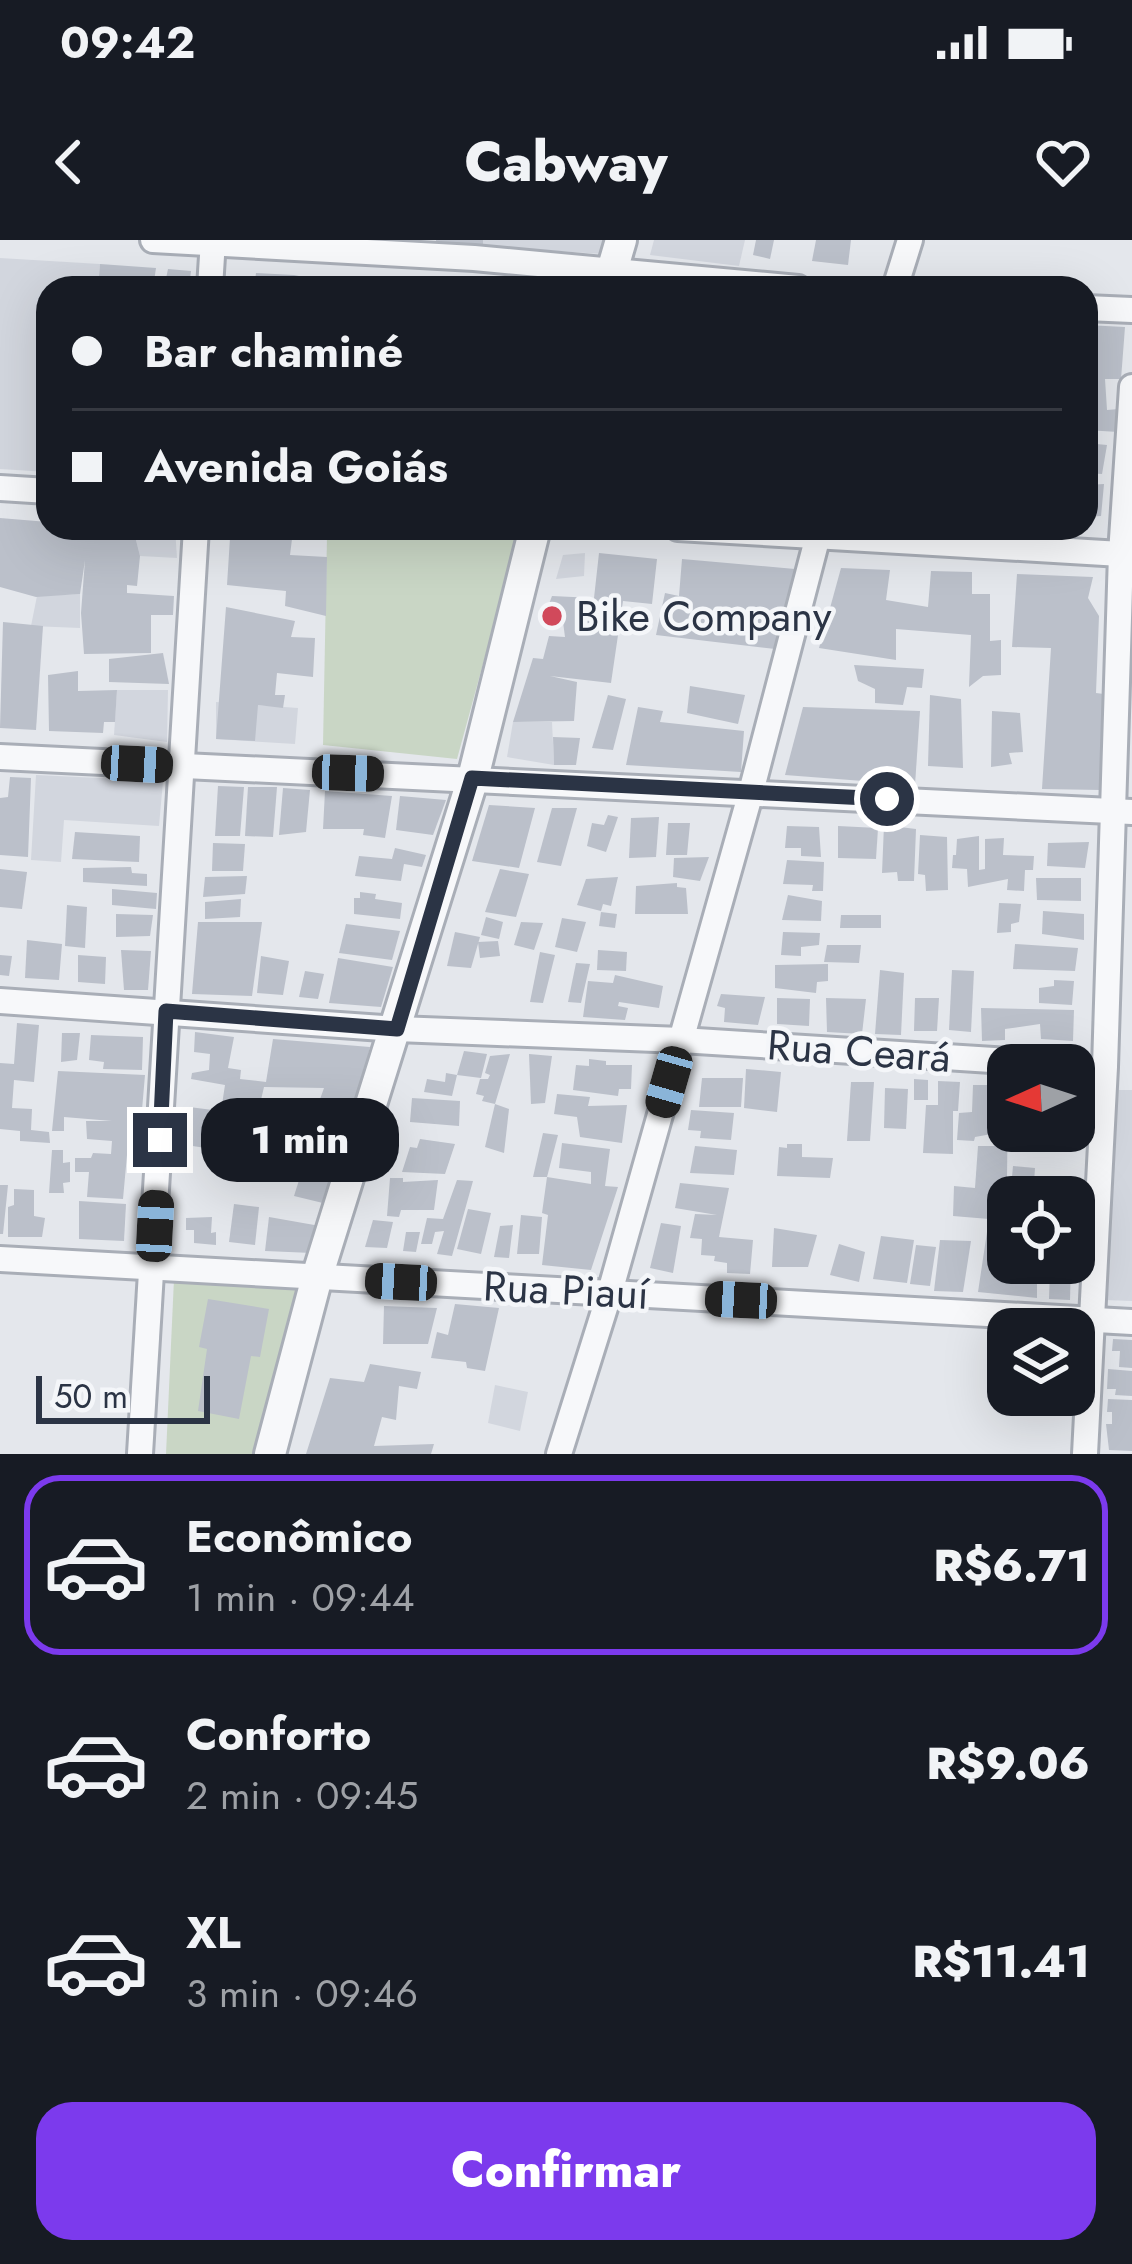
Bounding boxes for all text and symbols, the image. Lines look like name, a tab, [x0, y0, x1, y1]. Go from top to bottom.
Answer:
text: 09:42	[60, 10, 195, 75]
text: Cabway	[465, 123, 667, 201]
icon: back	[36, 129, 102, 195]
icon: heart	[1030, 129, 1096, 195]
text: Bar chaminé	[144, 319, 403, 384]
text: Avenida Goiás	[144, 434, 448, 499]
place label: Bike Company	[576, 586, 832, 647]
marker: Bike Company	[539, 603, 565, 629]
car	[100, 744, 174, 784]
car	[311, 754, 385, 792]
route start	[860, 772, 914, 826]
street label: Rua Ceará	[765, 1014, 953, 1088]
car	[642, 1042, 696, 1122]
north arrow	[987, 1044, 1095, 1152]
map controls	[987, 1044, 1095, 1416]
callout: 1 min	[202, 1098, 400, 1182]
text: 1 min	[251, 1111, 349, 1168]
route end	[133, 1113, 187, 1167]
button: locate	[987, 1176, 1095, 1284]
car	[135, 1189, 175, 1263]
street label: Rua Piauí	[482, 1255, 652, 1325]
car	[364, 1262, 438, 1302]
car	[704, 1280, 778, 1320]
button: layers	[987, 1308, 1095, 1416]
scale bar	[36, 1370, 210, 1423]
text: 50 m	[54, 1373, 128, 1420]
text: Econômico	[186, 1504, 412, 1569]
icon: car	[42, 1511, 150, 1619]
text: R$6.71	[933, 1533, 1090, 1598]
text: 1 min · 09:44	[186, 1569, 414, 1626]
text: Conforto	[186, 1702, 371, 1767]
icon: car	[42, 1709, 150, 1817]
text: R$9.06	[926, 1731, 1090, 1796]
text: 2 min · 09:45	[186, 1767, 418, 1824]
text: XL	[186, 1900, 241, 1965]
icon: car	[42, 1907, 150, 2015]
text: R$11.41	[912, 1929, 1090, 1994]
text: 3 min · 09:46	[186, 1965, 418, 2022]
button: Confirmar	[36, 2102, 1096, 2240]

